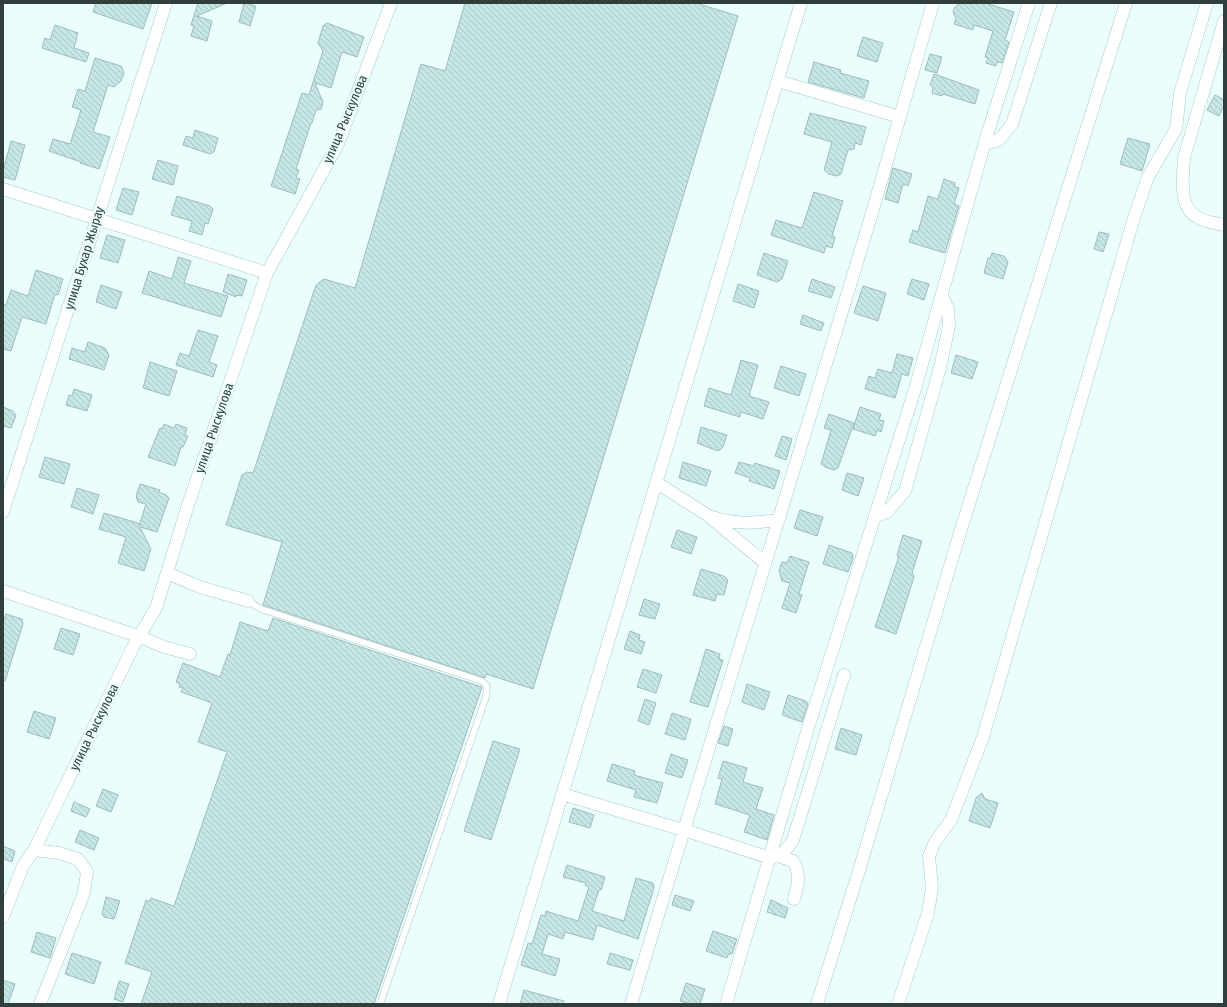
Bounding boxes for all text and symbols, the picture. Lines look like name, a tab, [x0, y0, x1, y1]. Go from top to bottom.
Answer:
street label: улица Рыскулова	[320, 73, 370, 165]
street label: улица Бухар Жырау	[61, 204, 107, 311]
street label: улица Рыскулова	[192, 381, 236, 475]
street label: улица Рыскулова	[67, 681, 121, 773]

